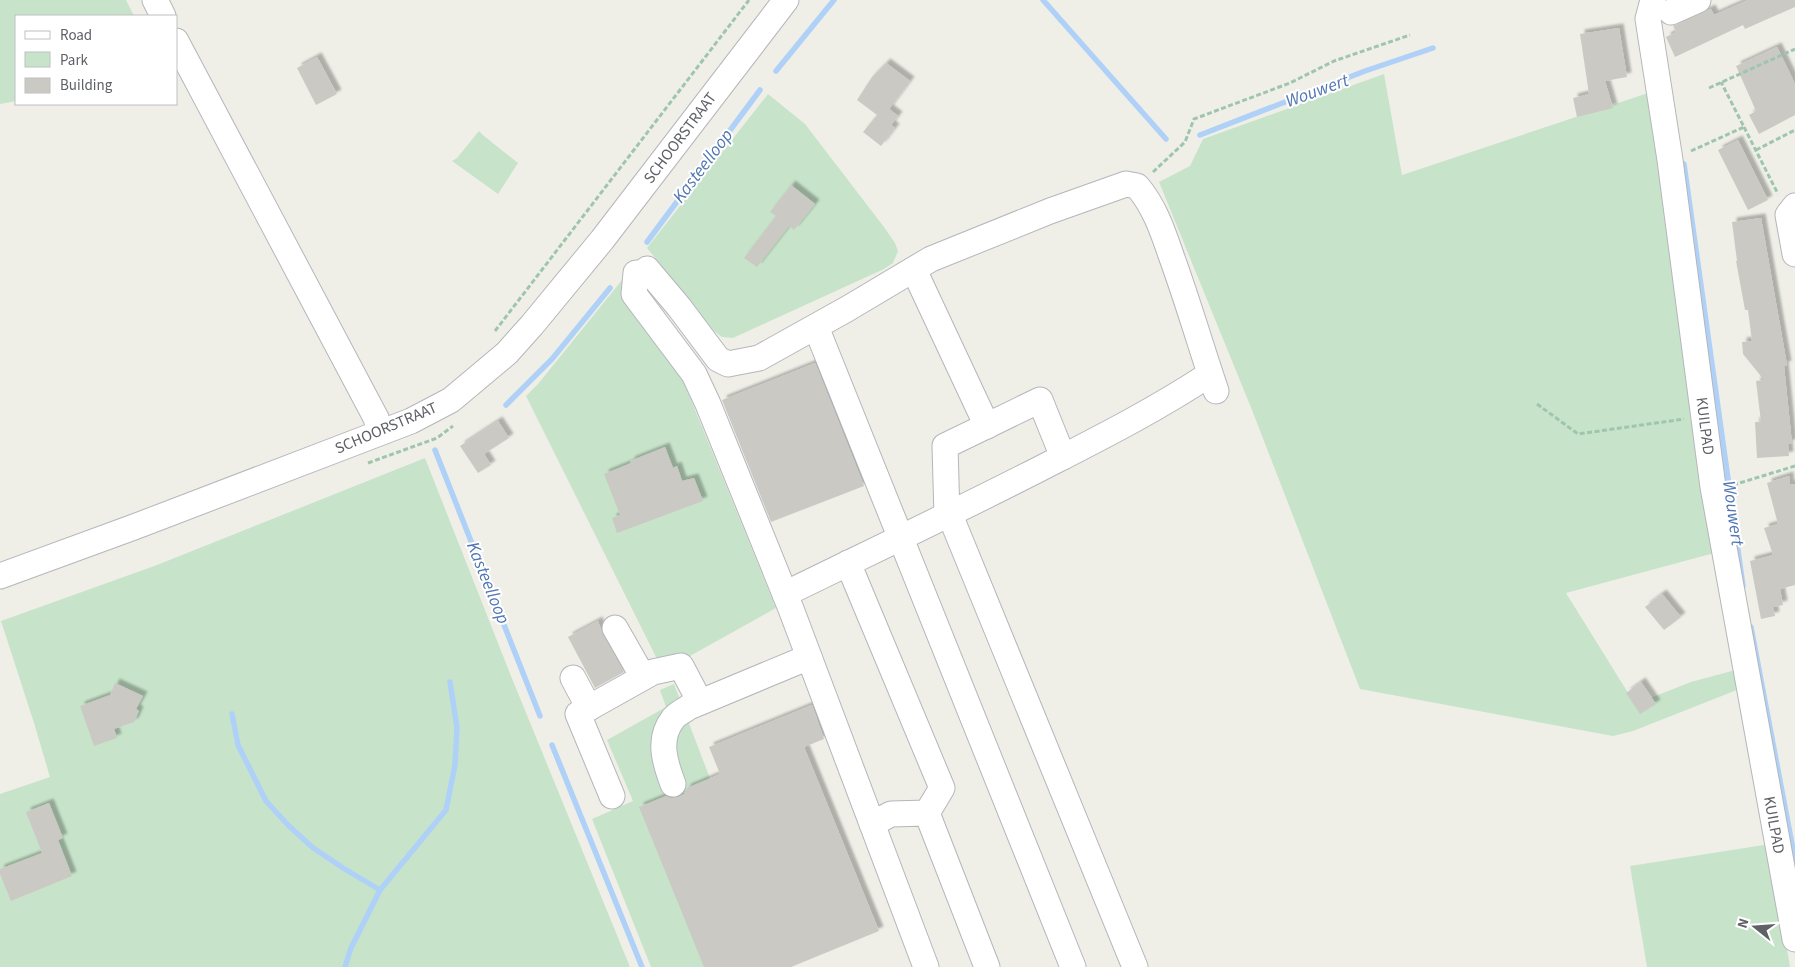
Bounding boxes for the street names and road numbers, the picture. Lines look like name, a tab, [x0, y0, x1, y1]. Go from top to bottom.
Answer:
street label: SCHOORSTRAAT	[638, 87, 722, 188]
street label: SCHOORSTRAAT	[332, 396, 441, 459]
street label: KUILPAD	[1691, 396, 1719, 456]
street label: KUILPAD	[1758, 794, 1790, 856]

